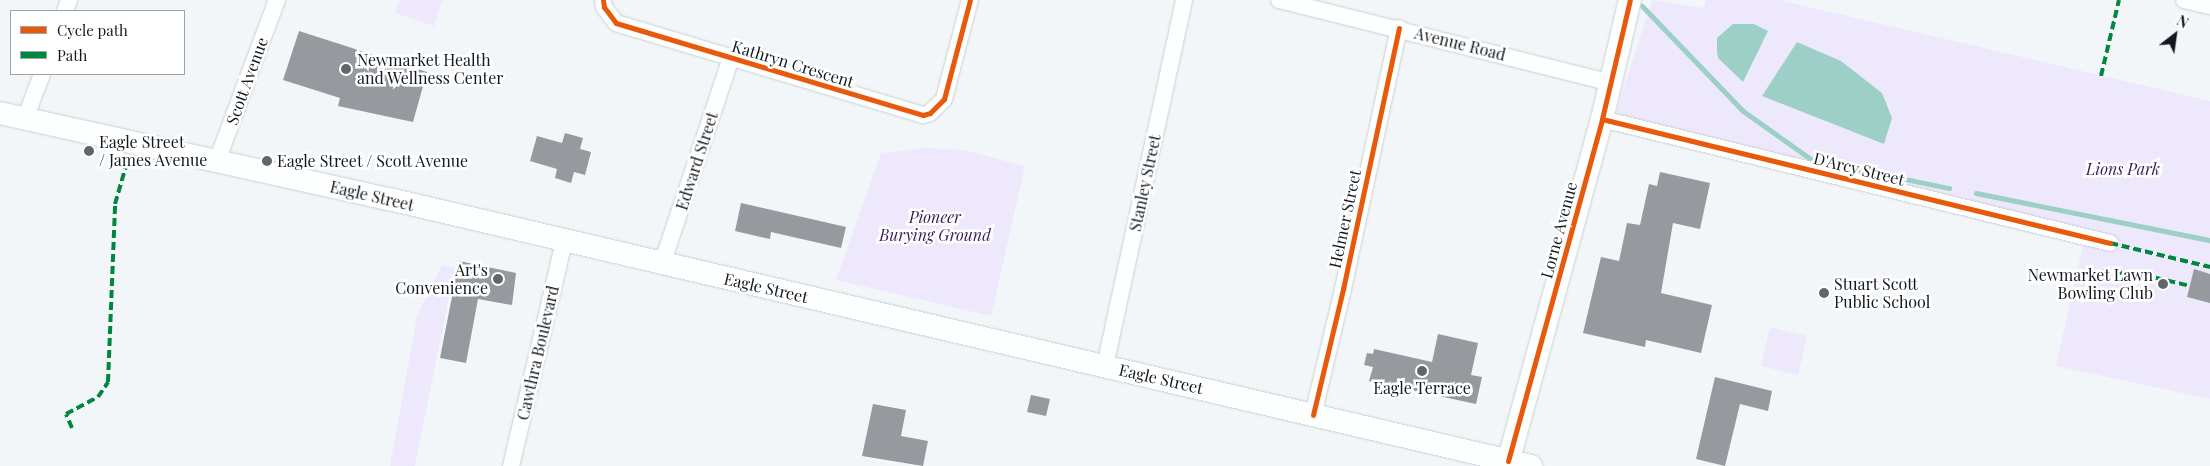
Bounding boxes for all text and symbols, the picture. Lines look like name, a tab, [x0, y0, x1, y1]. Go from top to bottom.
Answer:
legend	[10, 10, 185, 75]
north arrow	[2150, 10, 2200, 60]
text: N	[2174, 11, 2192, 32]
text: Cycle path	[57, 20, 128, 40]
street label: Avenue Road	[1412, 23, 1508, 65]
street label: Scott Avenue	[222, 34, 272, 128]
street label: Kathryn Crescent	[730, 36, 856, 92]
text: Path	[57, 45, 87, 65]
place label: Newmarket Health and Wellness Center	[357, 50, 504, 88]
marker: Newmarket Health and Wellness Center	[339, 62, 353, 76]
street label: Edward Street	[672, 109, 722, 213]
place label: Eagle Street / James Avenue	[99, 132, 208, 170]
street label: Stanley Street	[1125, 132, 1165, 234]
marker: Eagle Street / James Avenue	[83, 145, 95, 157]
street label: D'Arcy Street	[1811, 148, 1907, 190]
place label: Eagle Street / Scott Avenue	[277, 151, 469, 171]
marker: Eagle Street / Scott Avenue	[261, 155, 273, 167]
park label: Lions Park	[2086, 159, 2160, 179]
street label: Helmer Street	[1325, 168, 1365, 270]
street label: Eagle Street	[328, 177, 416, 215]
street label: Lorne Avenue	[1537, 179, 1581, 281]
park label: Pioneer Burying Ground	[879, 207, 991, 245]
place label: Art's Convenience	[395, 260, 488, 298]
place label: Newmarket Lawn Bowling Club	[2027, 265, 2153, 303]
street label: Eagle Street	[722, 269, 810, 307]
marker: Art's Convenience	[492, 273, 504, 285]
place label: Stuart Scott Public School	[1834, 274, 1930, 312]
marker: Newmarket Lawn Bowling Club	[2157, 278, 2169, 290]
street label: Cawthra Boulevard	[513, 284, 563, 422]
marker: Stuart Scott Public School	[1818, 287, 1830, 299]
street label: Eagle Street	[1117, 360, 1205, 398]
marker: Eagle Terrace	[1416, 365, 1428, 377]
place label: Eagle Terrace	[1373, 378, 1471, 398]

